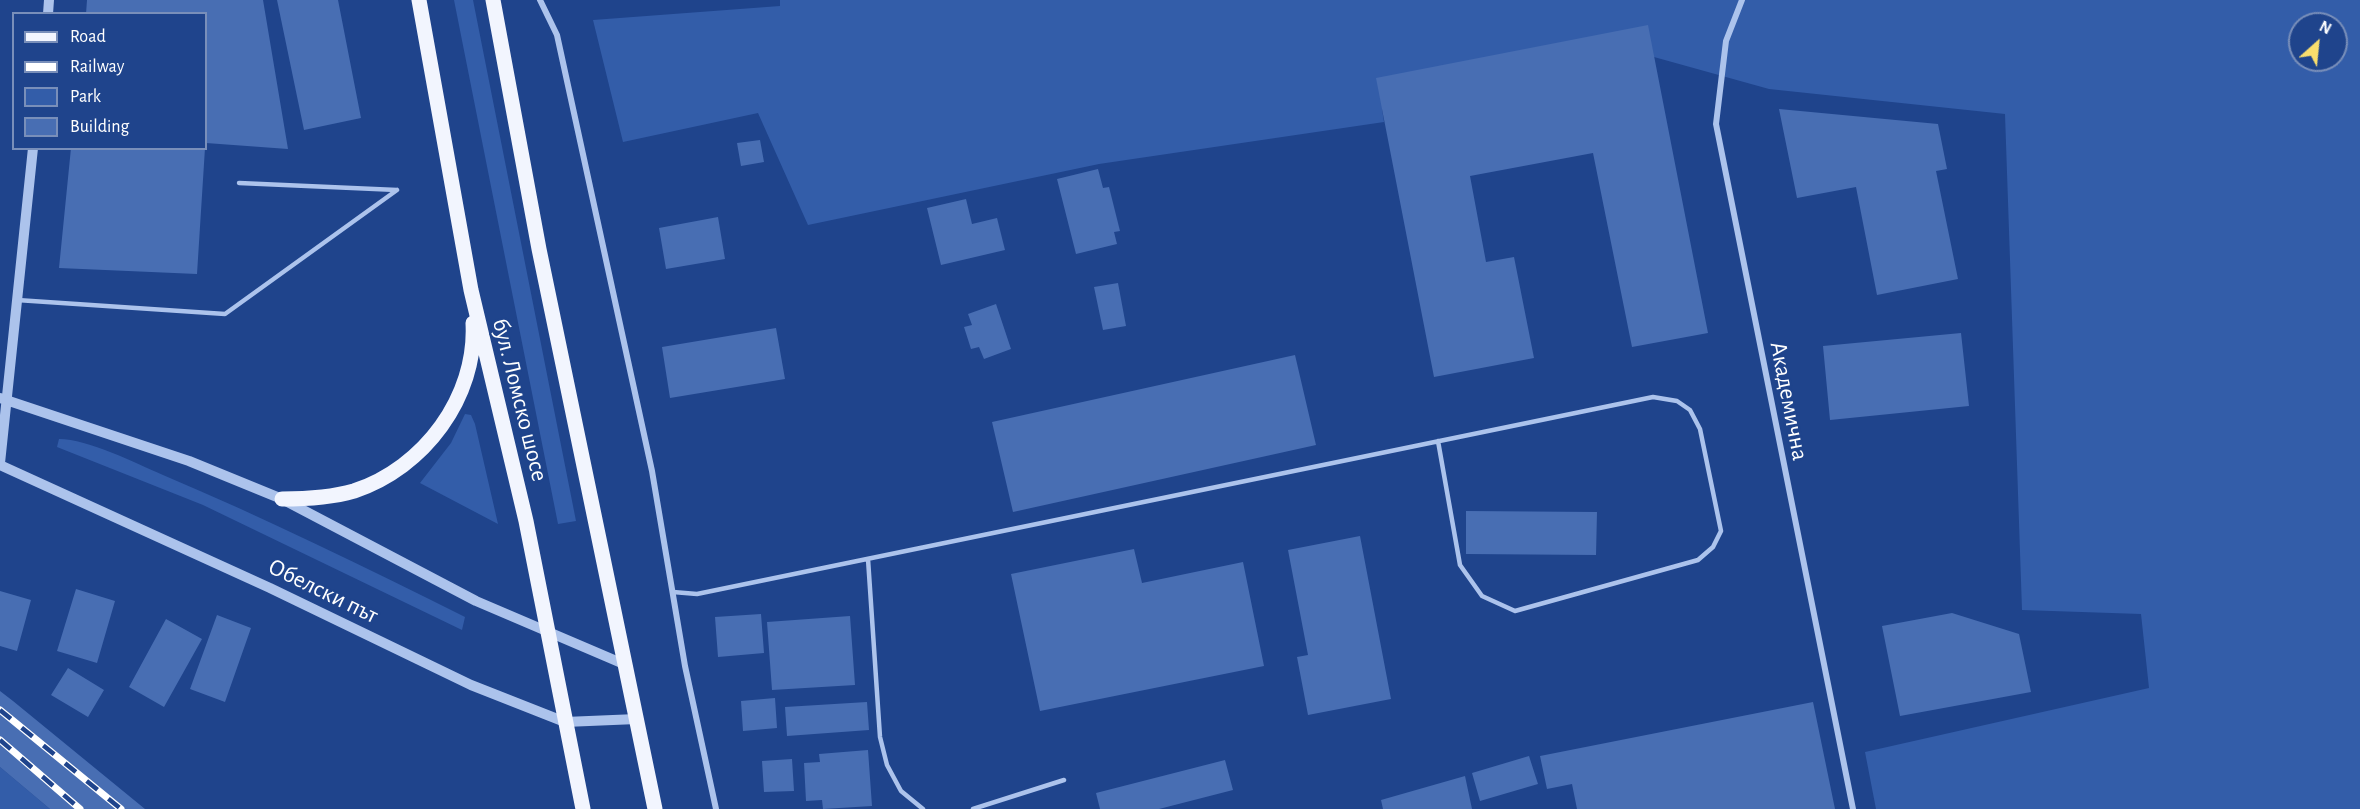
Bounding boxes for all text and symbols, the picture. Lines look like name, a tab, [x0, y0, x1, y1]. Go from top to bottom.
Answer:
legend	[12, 12, 207, 150]
north arrow	[2288, 12, 2348, 72]
text: N	[2317, 18, 2334, 37]
text: Road	[70, 28, 106, 46]
text: Railway	[70, 58, 124, 76]
text: Park	[70, 88, 101, 106]
text: Building	[70, 118, 129, 136]
street label: бул. Ломско шосе	[486, 315, 554, 485]
street label: Академична	[1763, 339, 1815, 463]
street label: Обелски път	[263, 552, 383, 630]

